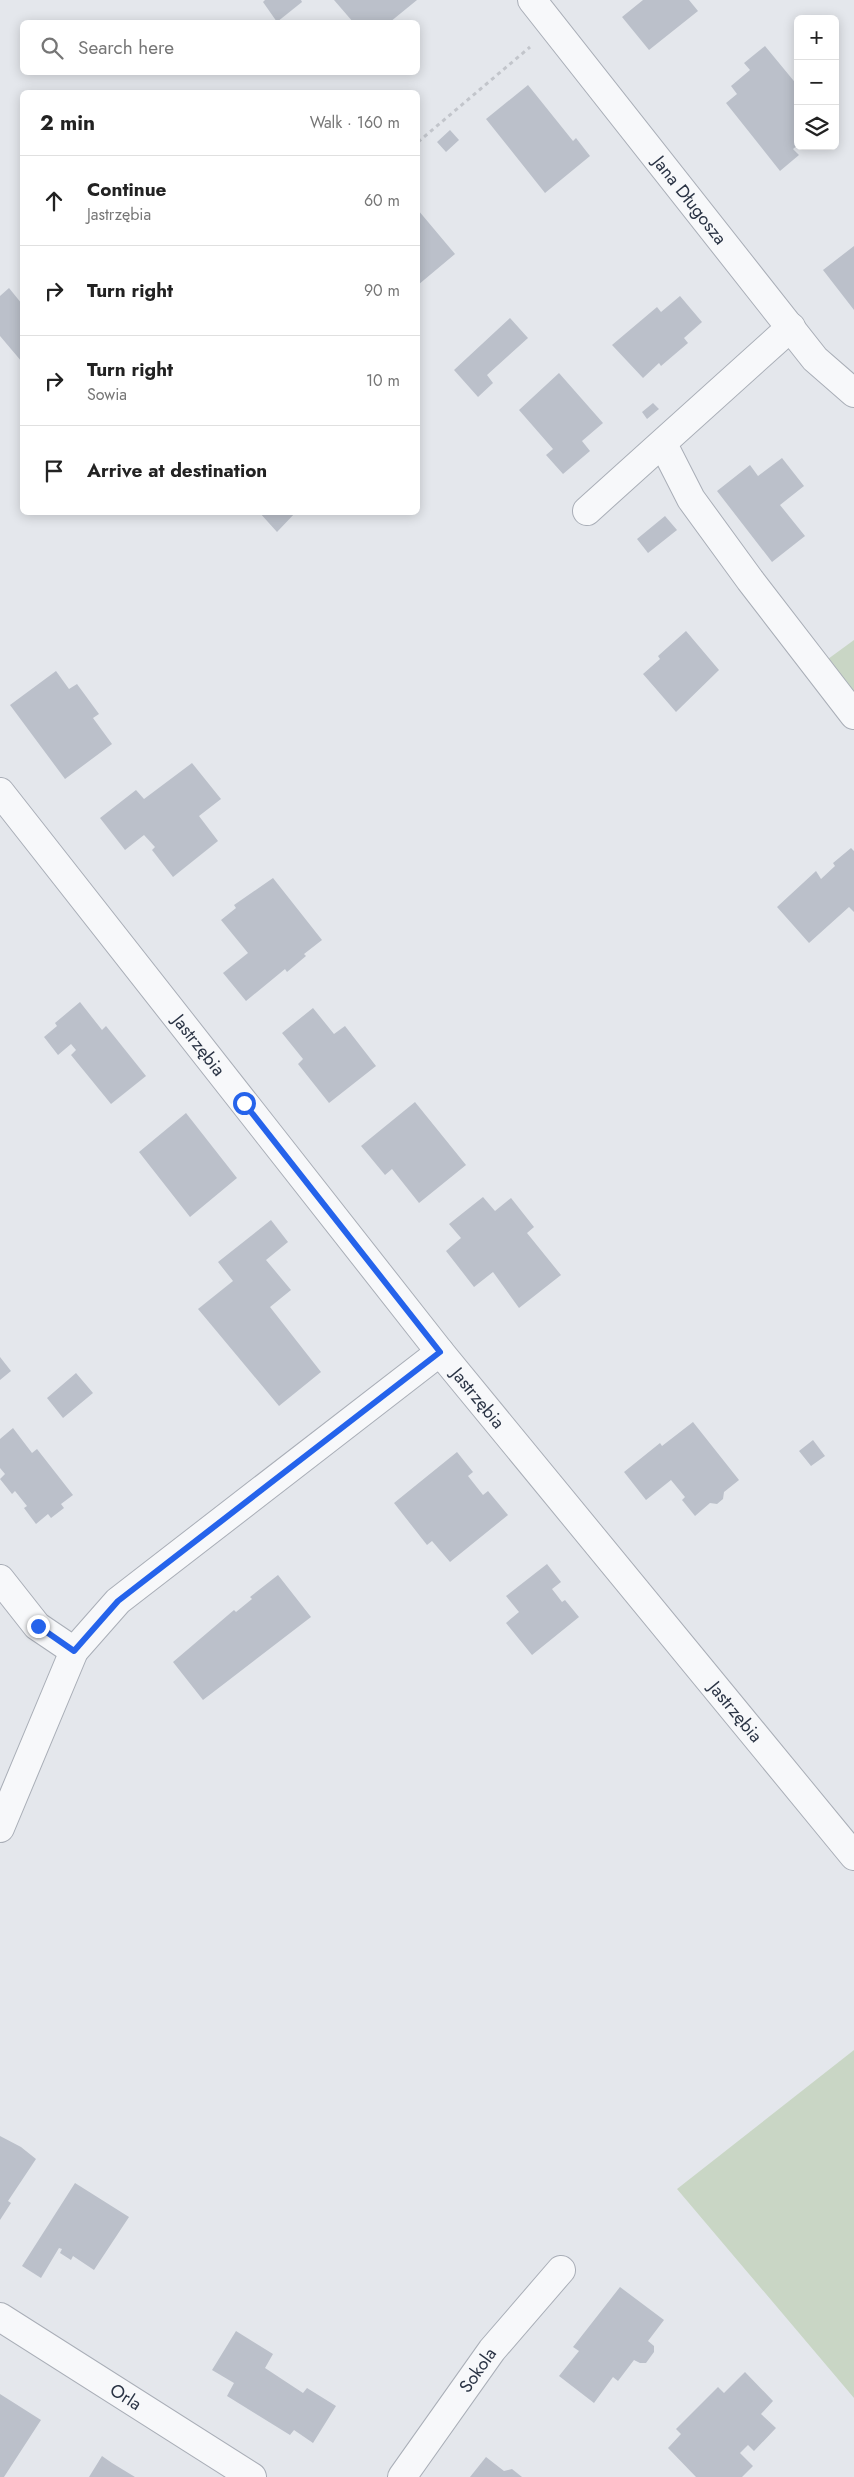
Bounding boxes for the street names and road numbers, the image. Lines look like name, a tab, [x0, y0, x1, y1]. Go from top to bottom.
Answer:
street label: Jana Długosza	[645, 149, 733, 250]
street label: Jastrzębia	[165, 1007, 231, 1082]
street label: Jastrzębia	[444, 1361, 511, 1434]
street label: Jastrzębia	[701, 1674, 769, 1748]
street label: Sokola	[453, 2342, 503, 2398]
street label: Orla	[105, 2377, 147, 2417]

